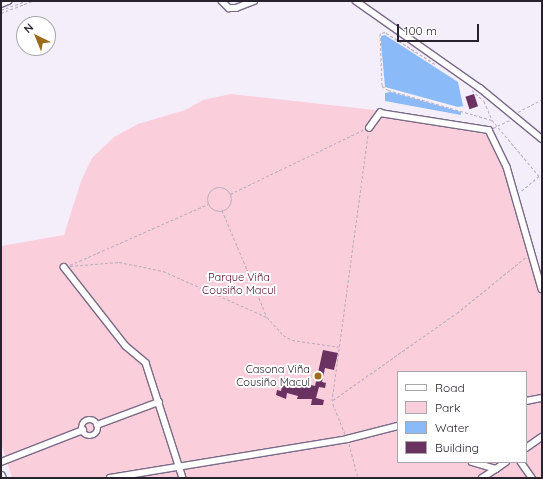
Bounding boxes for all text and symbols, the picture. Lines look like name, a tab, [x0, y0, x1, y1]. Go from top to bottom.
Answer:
north arrow	[16, 16, 56, 56]
scale bar	[399, 16, 481, 42]
text: N	[21, 20, 36, 36]
text: 100 m	[404, 23, 437, 38]
park label: Parque Viña Cousiño Macul	[202, 271, 276, 297]
place label: Casona Viña Cousiño Macul	[236, 363, 310, 389]
marker: Casona Viña Cousiño Macul	[313, 371, 323, 381]
legend	[397, 371, 527, 463]
text: Road	[435, 380, 465, 395]
text: Park	[435, 400, 460, 415]
text: Water	[435, 420, 469, 435]
text: Building	[435, 440, 479, 455]

